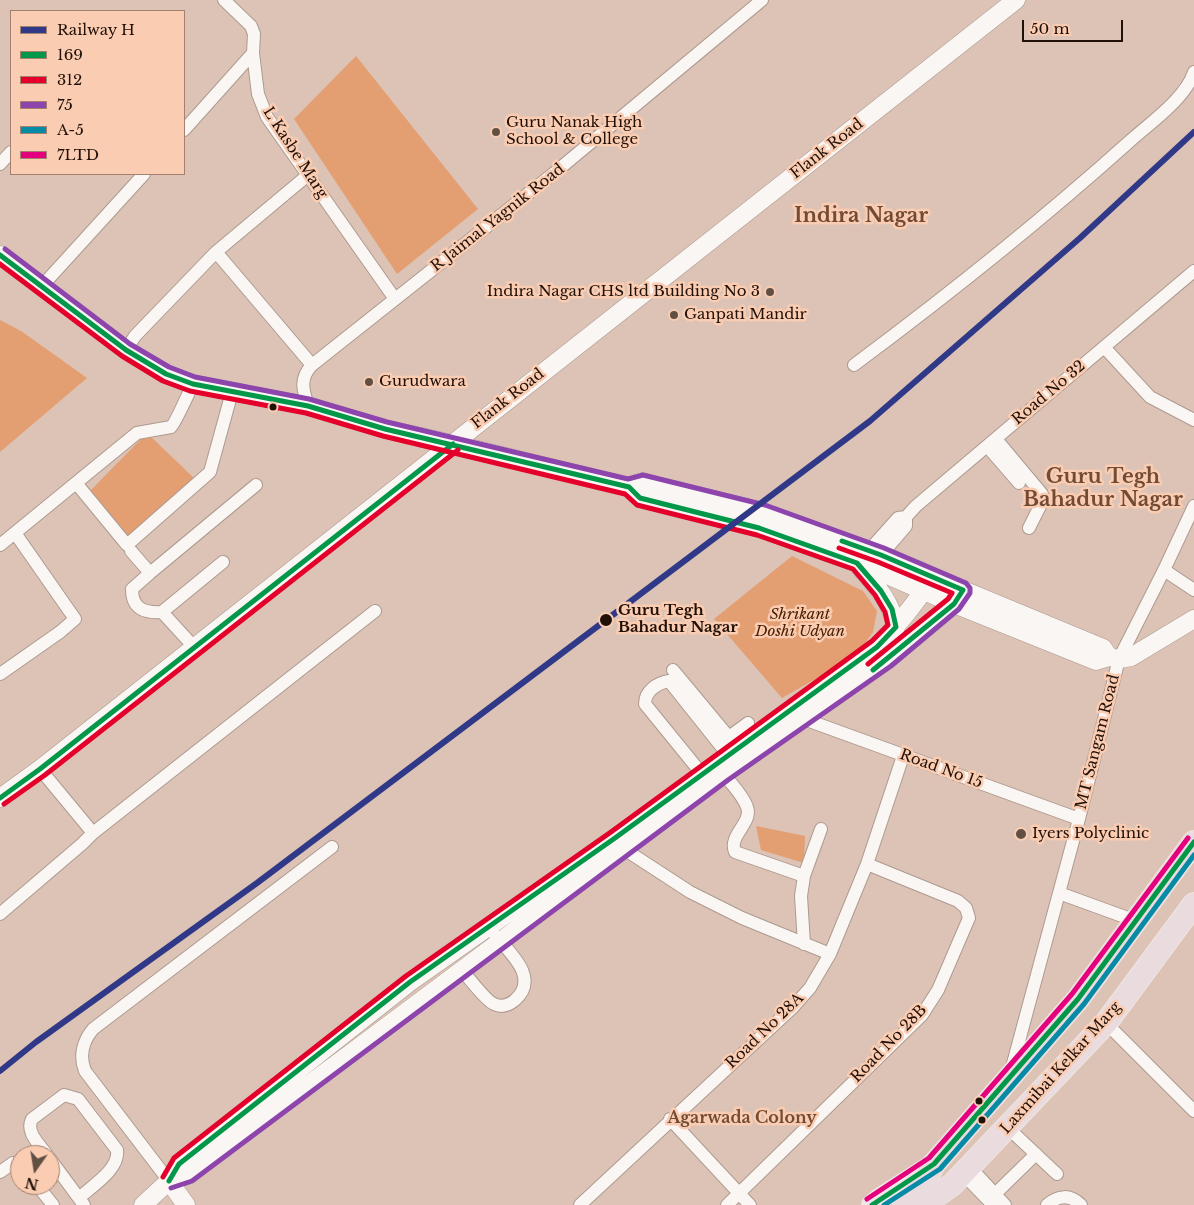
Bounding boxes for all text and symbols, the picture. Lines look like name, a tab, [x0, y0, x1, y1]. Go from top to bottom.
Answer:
legend	[10, 10, 185, 175]
scale bar	[1024, 10, 1125, 42]
text: 50 m	[1030, 19, 1070, 38]
text: Railway H	[57, 20, 135, 39]
text: 169	[57, 45, 83, 64]
text: 312	[57, 70, 82, 89]
text: 75	[57, 95, 73, 114]
street label: L Kasbe Marg	[259, 104, 331, 202]
place label: Guru Nanak High School & College	[506, 114, 642, 149]
street label: Flank Road	[787, 115, 867, 183]
text: A-5	[57, 120, 84, 139]
marker: Guru Nanak High School & College	[490, 126, 502, 138]
text: 7LTD	[57, 145, 99, 164]
street label: R Jaimal Yagnik Road	[428, 160, 568, 276]
district label: Indira Nagar	[794, 204, 928, 228]
place label: Indira Nagar CHS ltd Building No 3	[487, 283, 760, 301]
marker: Indira Nagar CHS ltd Building No 3	[764, 286, 776, 298]
place label: Ganpati Mandir	[684, 306, 807, 324]
marker: Ganpati Mandir	[668, 309, 680, 321]
street label: Road No 32	[1009, 357, 1089, 429]
street label: Flank Road	[468, 365, 548, 433]
place label: Gurudwara	[379, 373, 466, 391]
marker: Gurudwara	[363, 376, 375, 388]
unlabelled marker	[268, 402, 278, 412]
district label: Guru Tegh Bahadur Nagar	[1023, 465, 1183, 512]
place label: Guru Tegh Bahadur Nagar	[618, 602, 738, 637]
park label: Shrikant Doshi Udyan	[755, 606, 845, 641]
marker: Guru Tegh Bahadur Nagar	[598, 612, 614, 628]
street label: MT Sangam Road	[1072, 673, 1124, 811]
street label: Road No 15	[897, 746, 985, 792]
place label: Iyers Polyclinic	[1032, 825, 1149, 843]
marker: Iyers Polyclinic	[1014, 827, 1028, 841]
street label: Road No 28A	[722, 989, 808, 1073]
street label: Laxmibai Kelkar Marg	[997, 998, 1125, 1138]
street label: Road No 28B	[847, 1001, 931, 1087]
unlabelled marker	[974, 1096, 984, 1106]
district label: Agarwada Colony	[667, 1108, 817, 1128]
unlabelled marker	[977, 1115, 987, 1125]
north arrow	[10, 1145, 60, 1195]
text: N	[23, 1173, 40, 1194]

